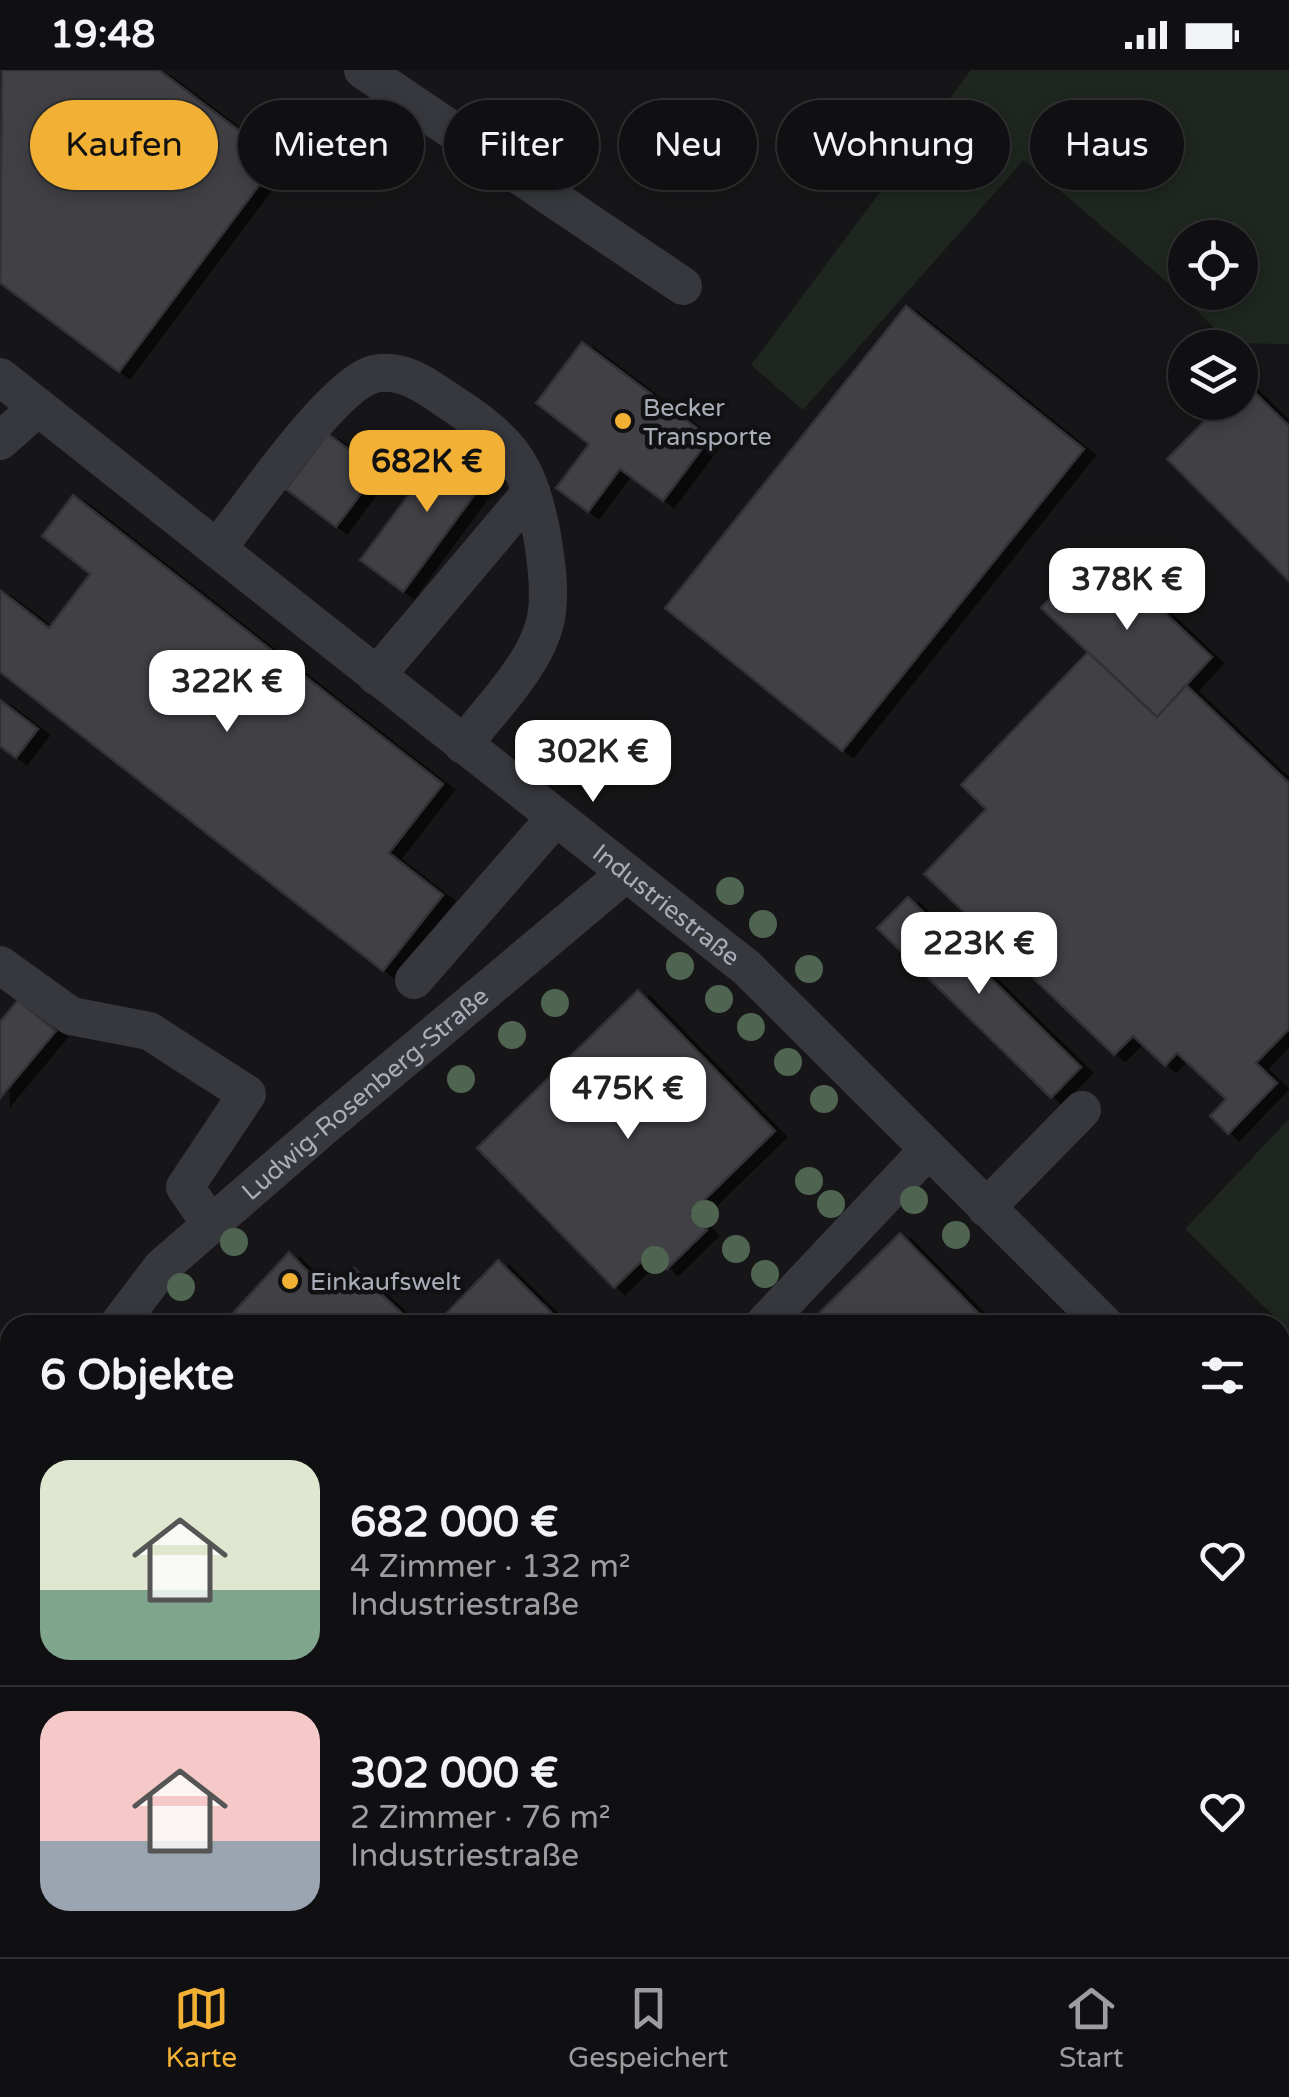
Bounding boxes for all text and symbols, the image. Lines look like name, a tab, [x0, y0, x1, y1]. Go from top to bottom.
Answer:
text: 19:48	[50, 12, 155, 58]
chip: Kaufen	[30, 100, 218, 190]
chip: Mieten	[238, 100, 424, 190]
chip: Filter	[444, 100, 599, 190]
chip: Neu	[619, 100, 757, 190]
chip: Wohnung	[777, 100, 1010, 190]
chip: Haus	[1030, 100, 1184, 190]
map controls	[1168, 220, 1258, 420]
button: locate	[1168, 220, 1258, 310]
button: layers	[1168, 330, 1258, 420]
place label: Becker Transporte	[643, 393, 772, 452]
marker: Becker Transporte	[612, 410, 634, 432]
pin: 682K €	[346, 430, 508, 515]
text: 682K €	[371, 443, 483, 481]
pin: 378K €	[1046, 548, 1208, 633]
text: 378K €	[1071, 561, 1183, 599]
pin: 322K €	[146, 650, 308, 735]
text: 322K €	[171, 663, 283, 701]
pin: 302K €	[512, 720, 674, 805]
text: 302K €	[537, 733, 649, 771]
street label: Industriestraße	[586, 838, 745, 972]
pin: 223K €	[898, 912, 1060, 997]
text: 223K €	[923, 925, 1035, 963]
street label: Ludwig-Rosenberg-Straße	[236, 981, 495, 1207]
pin: 475K €	[547, 1057, 709, 1142]
text: 475K €	[572, 1070, 684, 1108]
place label: Einkaufswelt	[310, 1267, 461, 1297]
marker: Einkaufswelt	[279, 1270, 301, 1292]
icon: filters	[1195, 1348, 1250, 1403]
text: 6 Objekte	[40, 1350, 234, 1401]
text: 682 000 €	[350, 1497, 559, 1548]
icon: home	[120, 1500, 240, 1620]
icon: heart	[1195, 1533, 1250, 1588]
text: 4 Zimmer · 132 m²	[350, 1548, 631, 1586]
text: Industriestraße	[350, 1586, 579, 1624]
text: 302 000 €	[350, 1748, 559, 1799]
icon: home	[120, 1751, 240, 1871]
icon: heart	[1195, 1784, 1250, 1839]
text: 2 Zimmer · 76 m²	[350, 1799, 611, 1837]
text: Industriestraße	[350, 1837, 579, 1875]
tab: Karte	[165, 1981, 237, 2075]
tab: Gespeichert	[568, 1981, 728, 2075]
tab: Start	[1059, 1981, 1124, 2075]

